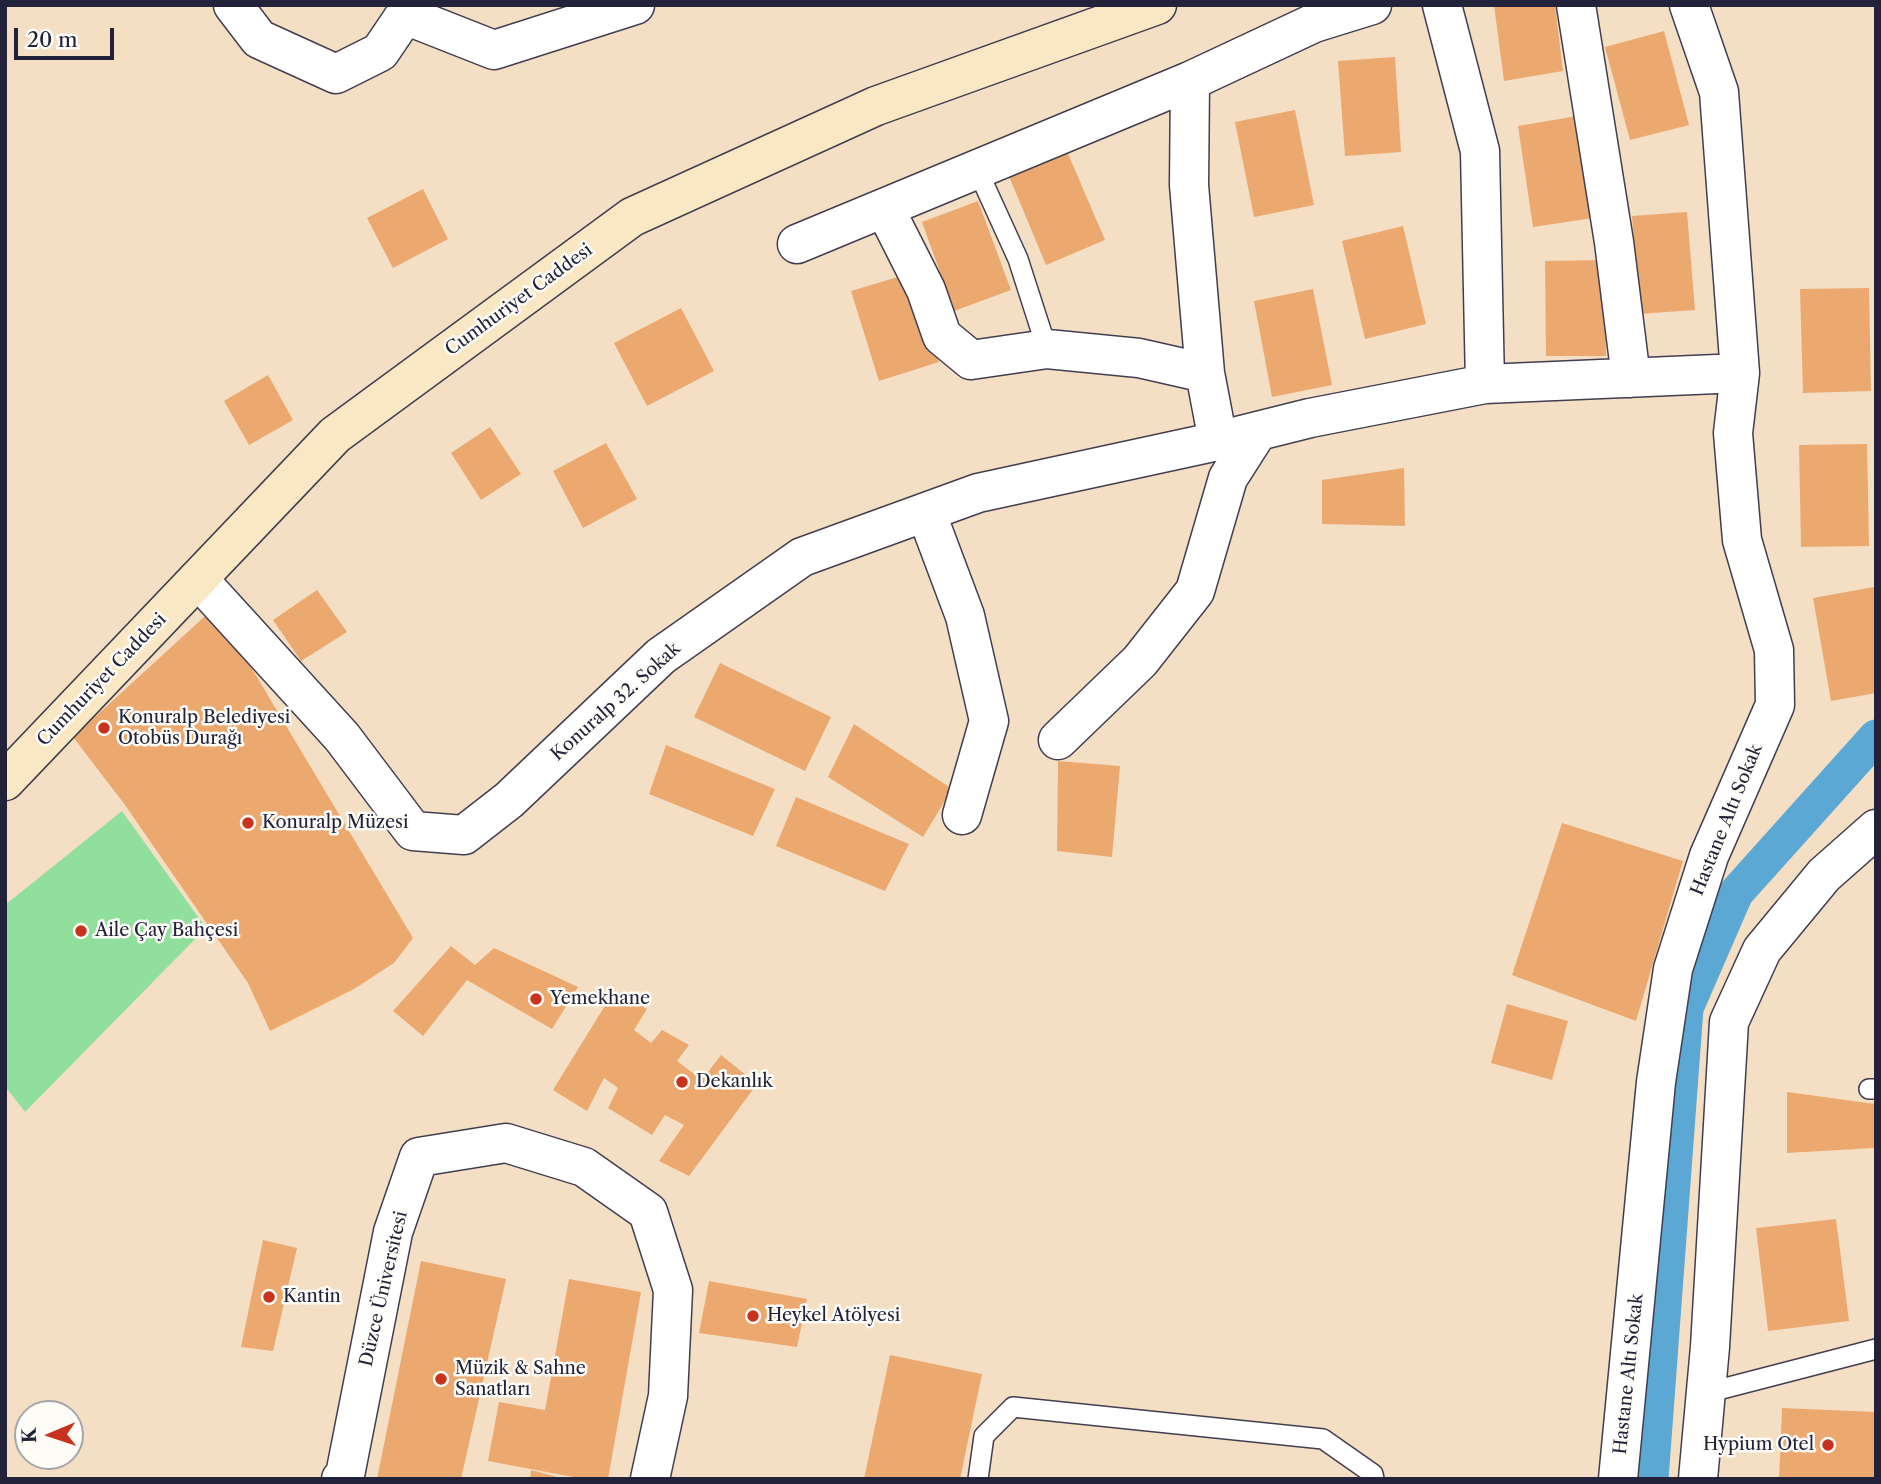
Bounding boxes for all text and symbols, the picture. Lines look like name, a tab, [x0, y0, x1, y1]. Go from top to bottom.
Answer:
scale bar	[18, 14, 117, 58]
text: 20 m	[27, 27, 78, 52]
street label: Cumhuriyet Caddesi	[441, 239, 597, 361]
street label: Cumhuriyet Caddesi	[33, 609, 171, 751]
street label: Konuralp 32. Sokak	[547, 638, 685, 766]
place label: Konuralp Belediyesi Otobüs Durağı	[118, 707, 290, 750]
marker: Konuralp Belediyesi Otobüs Durağı	[96, 720, 112, 736]
street label: Hastane Altı Sokak	[1687, 741, 1767, 899]
place label: Konuralp Müzesi	[262, 812, 408, 834]
marker: Konuralp Müzesi	[240, 815, 256, 831]
place label: Aile Çay Bahçesi	[95, 920, 238, 942]
marker: Aile Çay Bahçesi	[73, 923, 89, 939]
place label: Yemekhane	[550, 988, 650, 1010]
marker: Yemekhane	[528, 991, 544, 1007]
place label: Dekanlık	[696, 1071, 773, 1093]
marker: Dekanlık	[674, 1074, 690, 1090]
street label: Düzce Üniversitesi	[356, 1209, 412, 1369]
place label: Kantin	[283, 1286, 341, 1308]
marker: Kantin	[261, 1289, 277, 1305]
street label: Hastane Altı Sokak	[1610, 1293, 1648, 1455]
place label: Heykel Atölyesi	[767, 1305, 900, 1327]
marker: Heykel Atölyesi	[745, 1308, 761, 1324]
place label: Müzik & Sahne Sanatları	[455, 1358, 586, 1400]
marker: Müzik & Sahne Sanatları	[433, 1371, 449, 1387]
north arrow	[14, 1400, 84, 1470]
text: K	[18, 1428, 41, 1444]
place label: Hypium Otel	[1703, 1434, 1814, 1456]
marker: Hypium Otel	[1820, 1437, 1836, 1453]

